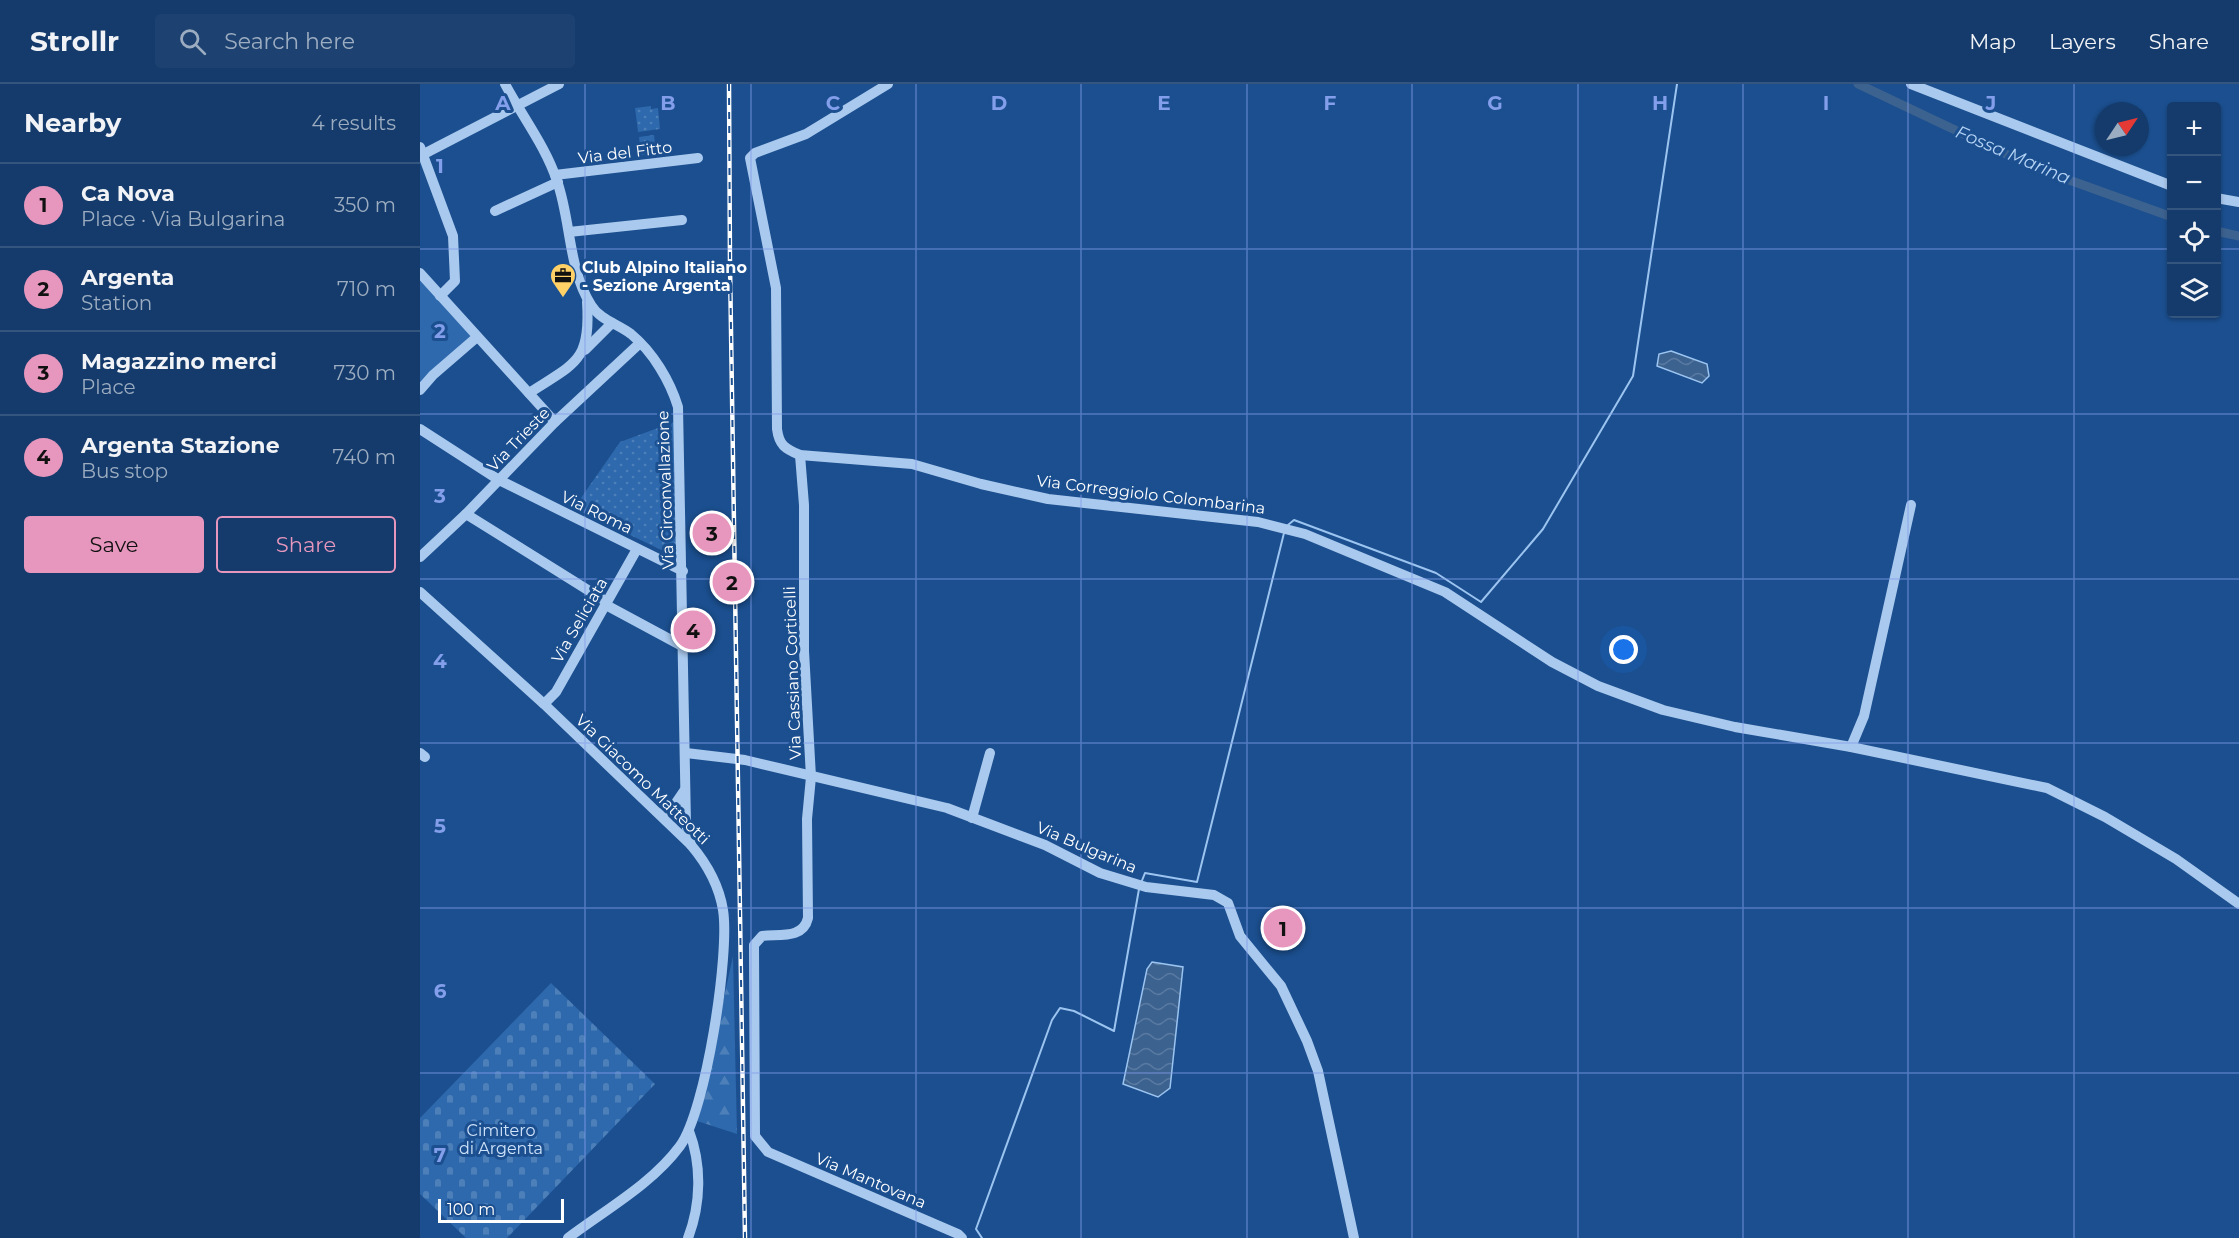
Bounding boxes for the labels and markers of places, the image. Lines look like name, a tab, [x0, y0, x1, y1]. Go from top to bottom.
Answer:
place label: Club Alpino Italiano - Sezione Argenta	[582, 258, 747, 295]
office icon: Club Alpino Italiano - Sezione Argenta	[548, 261, 578, 299]
pin: 3	[692, 510, 732, 556]
pin: 2	[712, 560, 752, 604]
pin: 4	[674, 608, 712, 652]
pin: 1	[1264, 906, 1302, 950]

